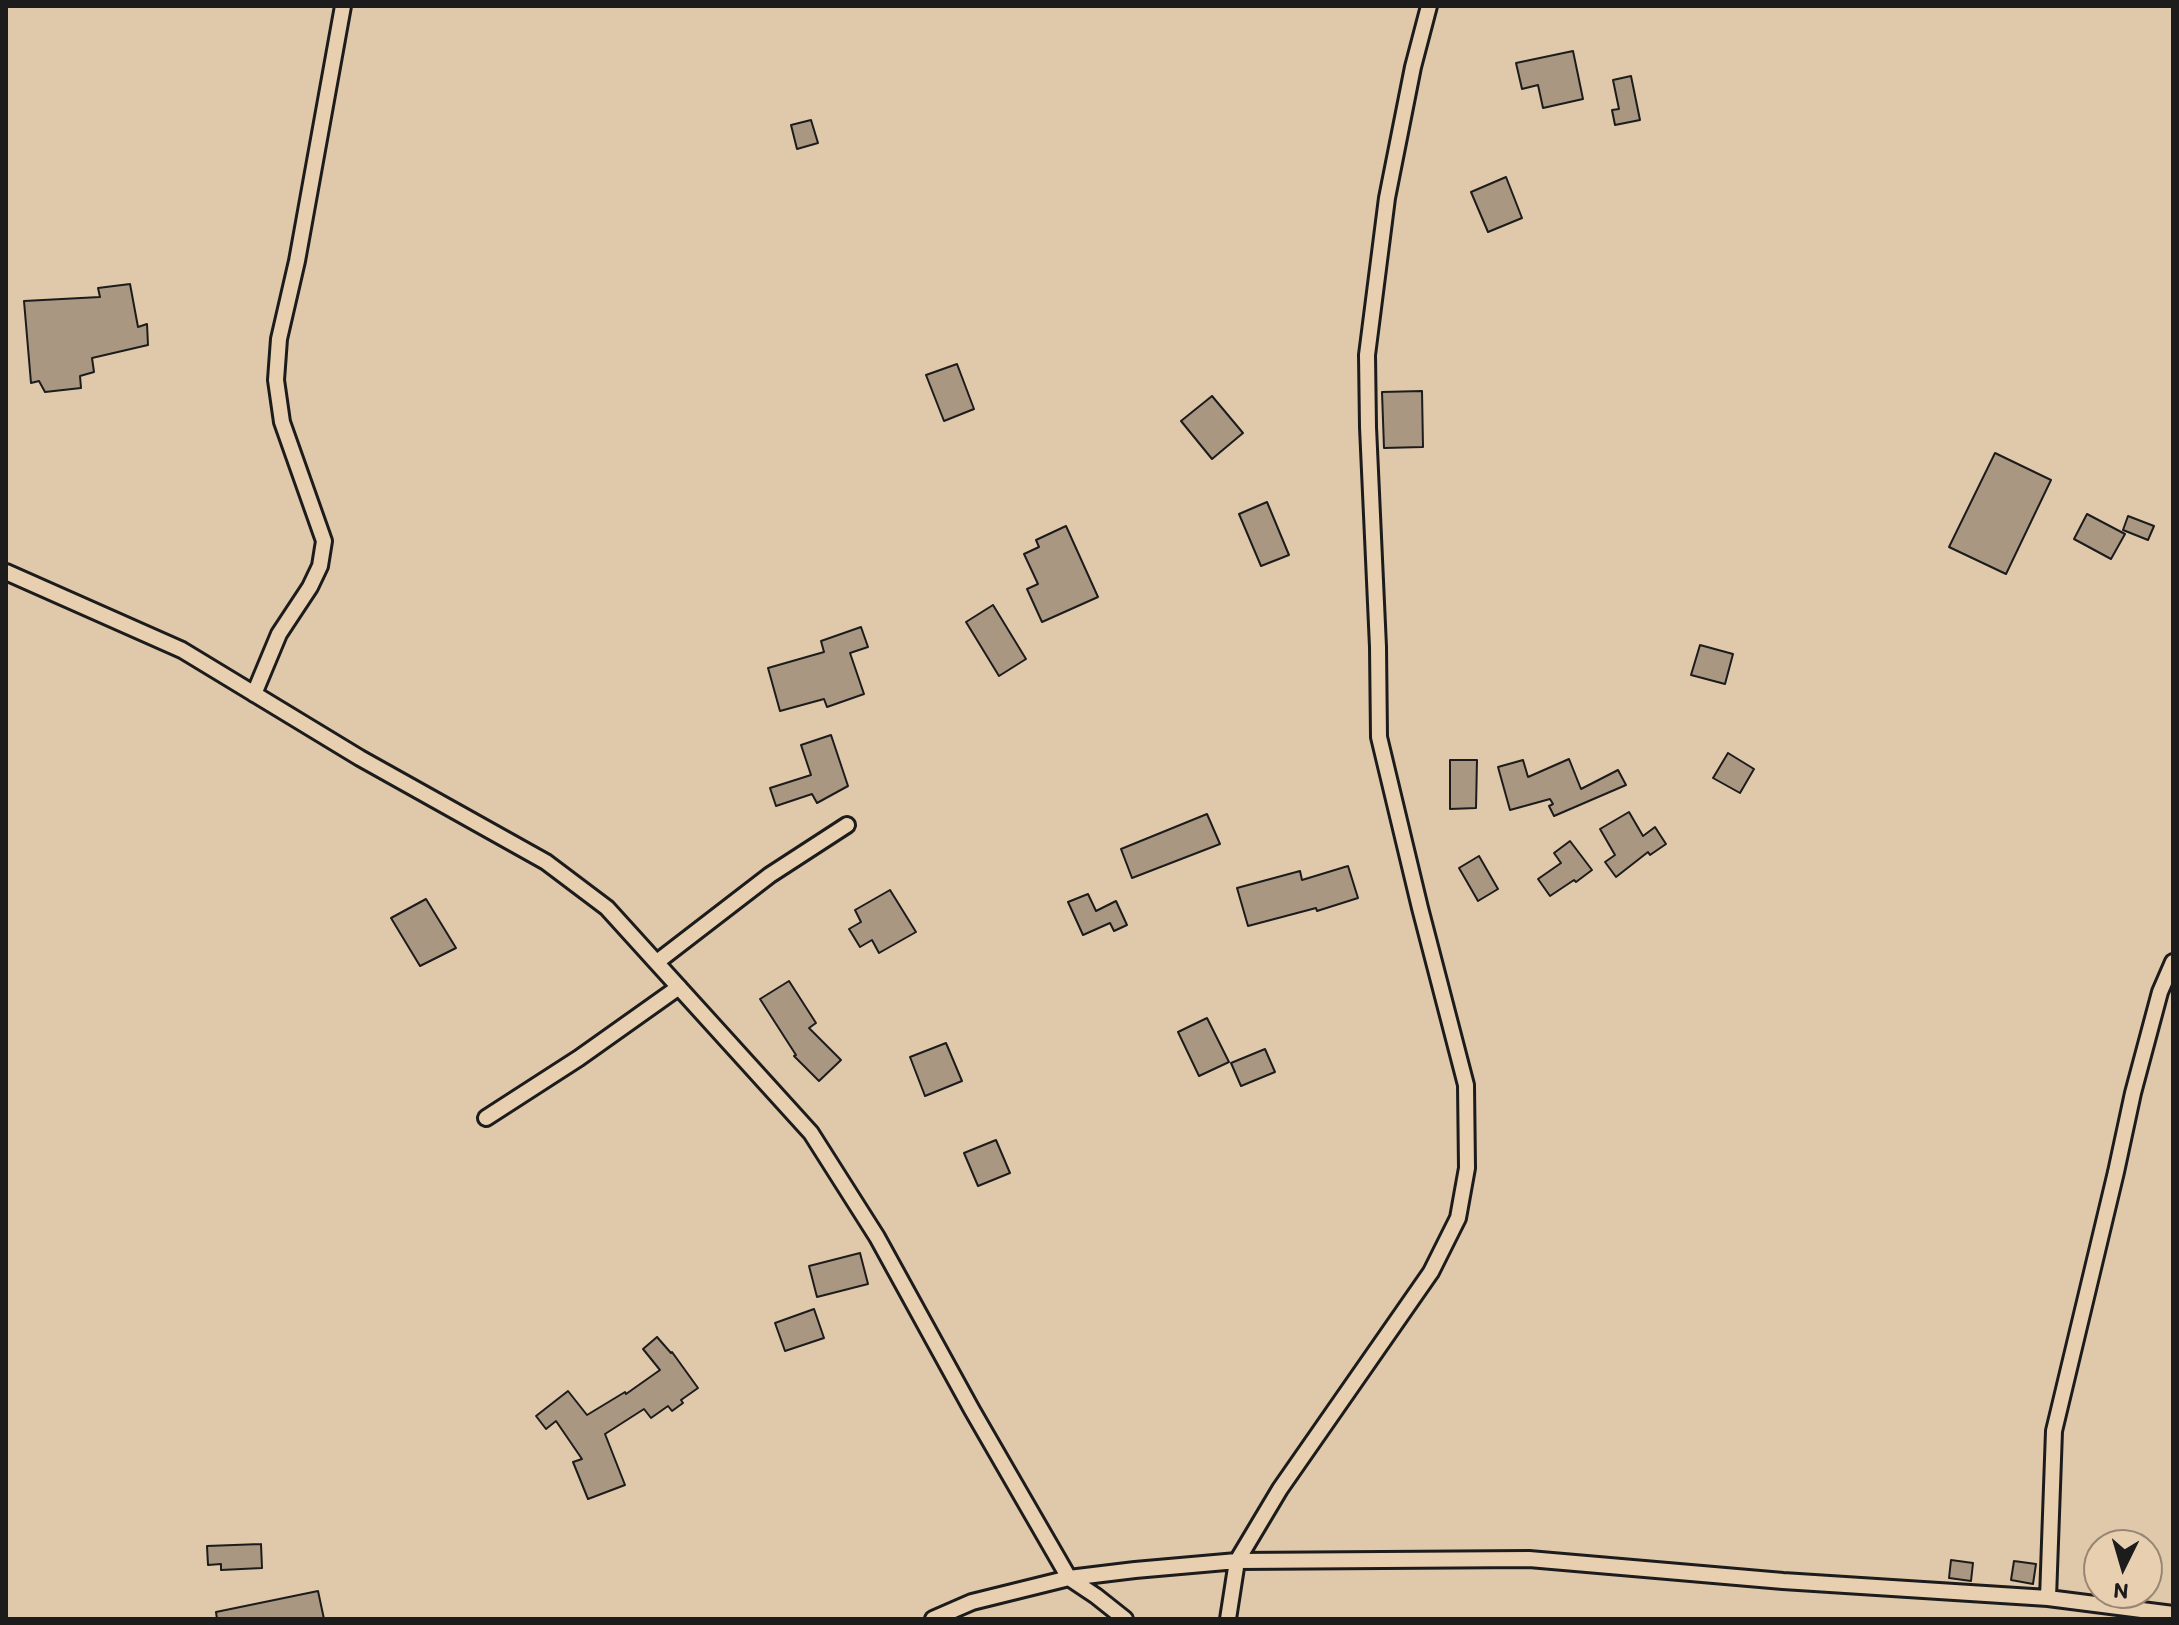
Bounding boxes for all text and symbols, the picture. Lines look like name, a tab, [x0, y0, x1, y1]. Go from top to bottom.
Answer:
north arrow	[2083, 1529, 2163, 1609]
text: N	[2112, 1577, 2130, 1606]

